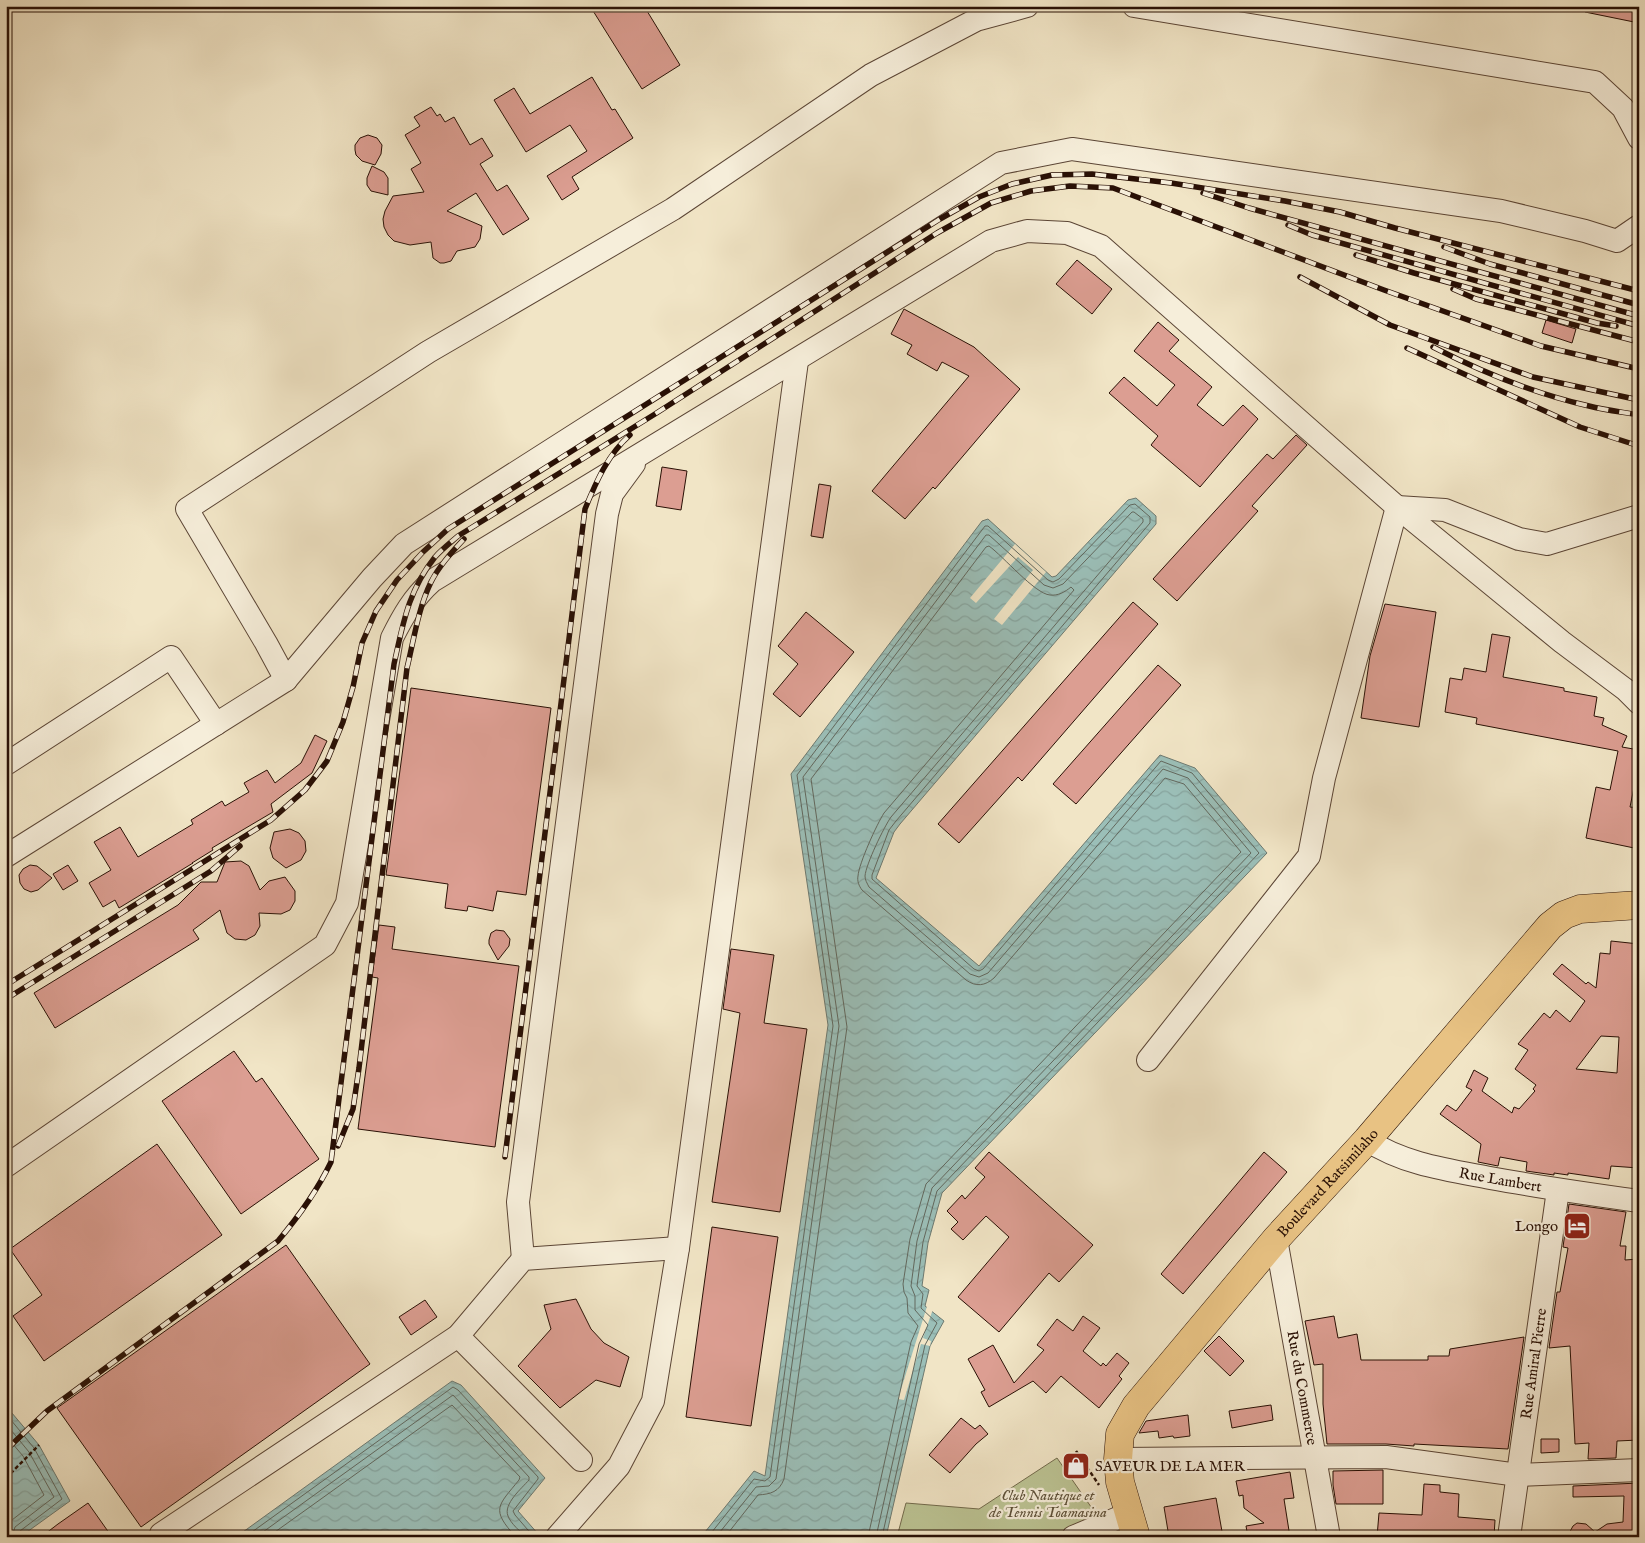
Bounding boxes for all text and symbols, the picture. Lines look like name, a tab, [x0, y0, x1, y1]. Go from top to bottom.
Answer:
street label: Boulevard Ratsimilaho	[1273, 1125, 1383, 1241]
street label: Rue Lambert	[1457, 1163, 1543, 1197]
hotel icon: Longo	[1562, 1211, 1592, 1241]
place label: Longo	[1515, 1217, 1558, 1236]
street label: Rue Amiral Pierre	[1517, 1307, 1551, 1421]
street label: Rue du Commerce	[1282, 1329, 1321, 1447]
shop icon: SAVEUR DE LA MER	[1061, 1451, 1091, 1481]
place label: SAVEUR DE LA MER	[1095, 1457, 1246, 1476]
park label: Club Nautique et de Tennis Toamasina	[988, 1486, 1107, 1522]

